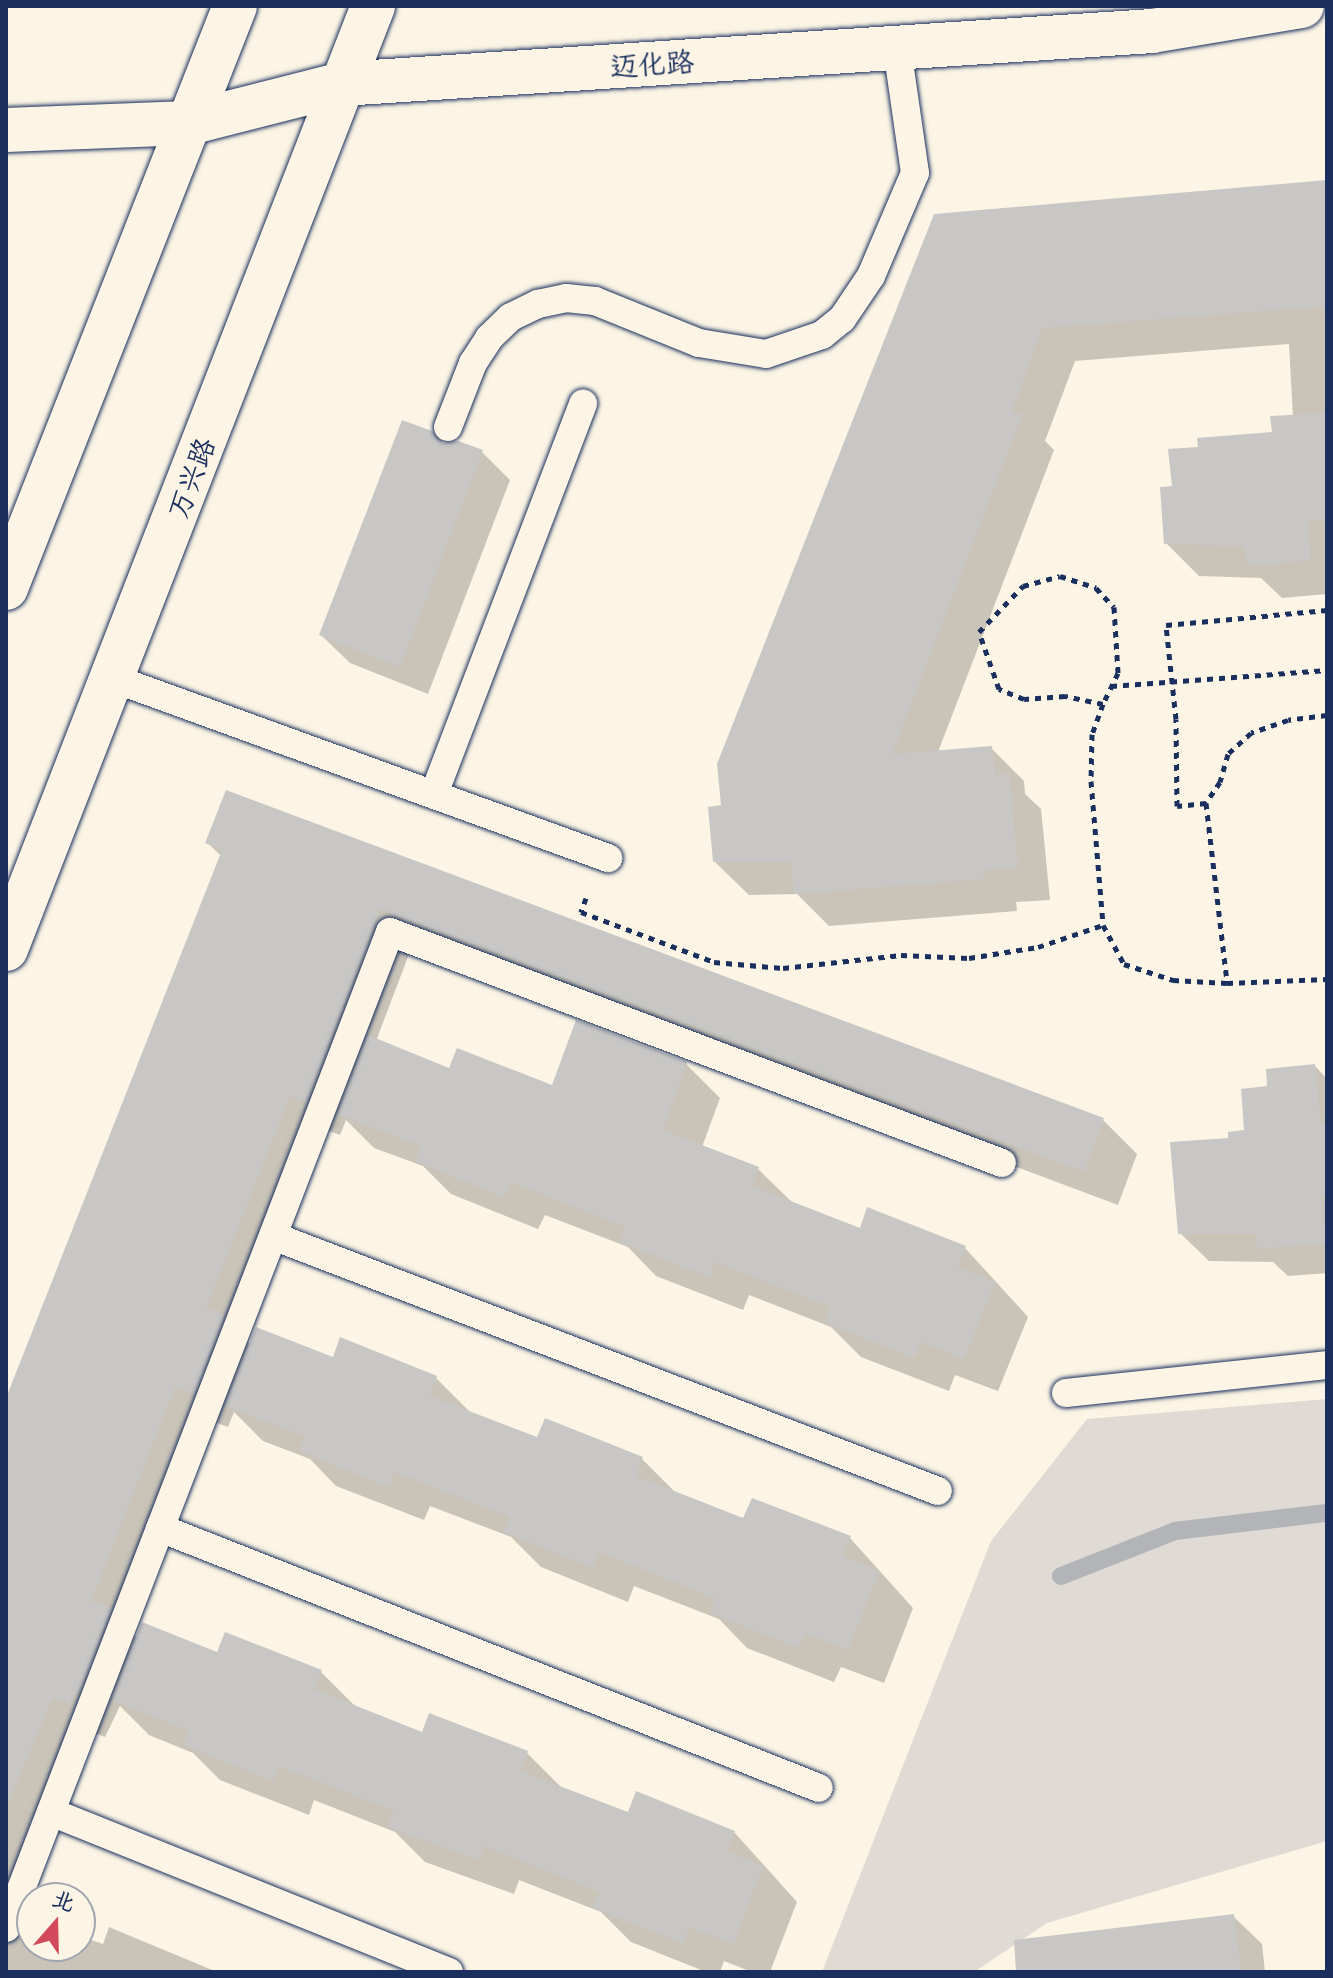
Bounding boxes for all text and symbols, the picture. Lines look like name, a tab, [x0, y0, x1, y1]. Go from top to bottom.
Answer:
street label: 迈化路	[609, 44, 695, 84]
street label: 万兴路	[160, 433, 222, 523]
north arrow	[16, 1882, 96, 1962]
text: 北	[49, 1884, 79, 1917]

